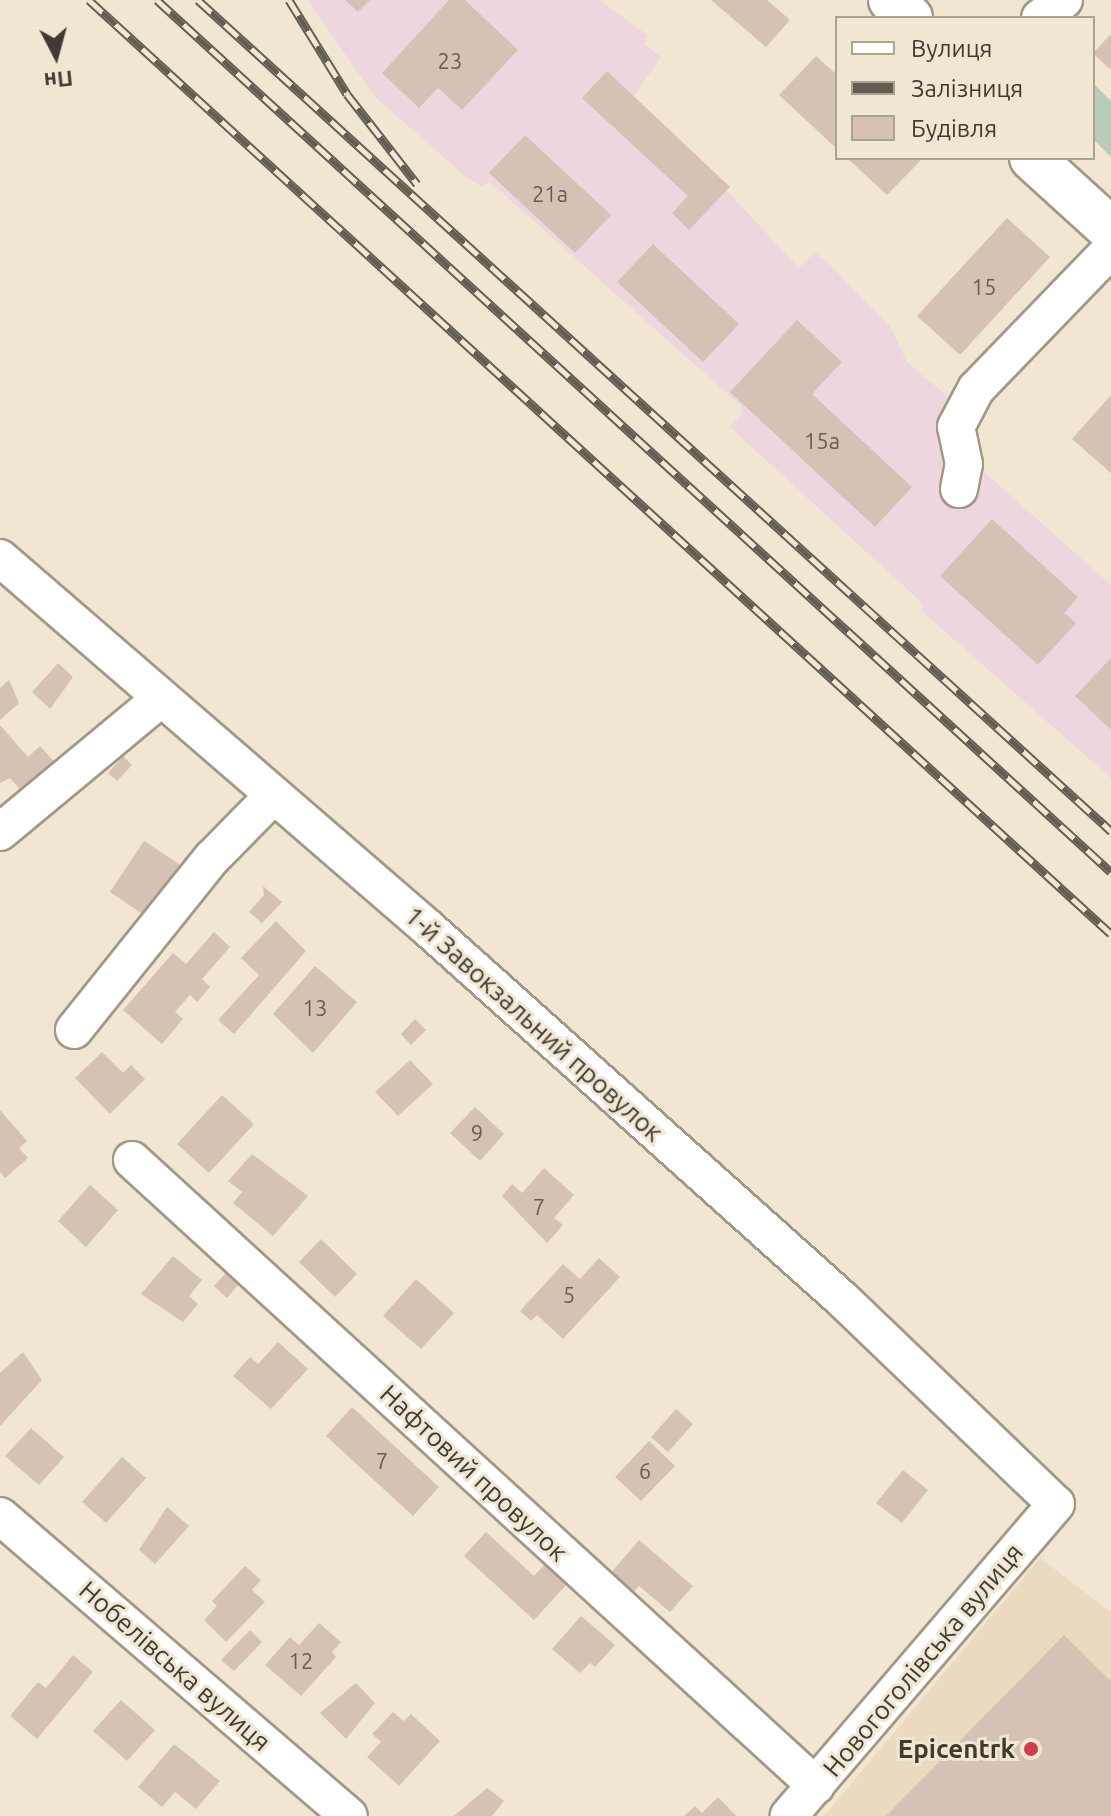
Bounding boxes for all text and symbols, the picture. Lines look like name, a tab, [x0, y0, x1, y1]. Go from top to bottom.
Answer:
north arrow	[16, 16, 96, 96]
legend	[835, 16, 1095, 160]
text: Вулиця	[911, 35, 993, 62]
house number: 23	[438, 48, 462, 74]
text: Пн	[43, 66, 74, 94]
text: Залізниця	[911, 75, 1023, 102]
text: Будівля	[911, 115, 997, 142]
house number: 21а	[532, 181, 568, 207]
house number: 15	[972, 274, 996, 300]
house number: 15а	[804, 428, 840, 454]
street label: 1-й Завокзальний провулок	[399, 900, 669, 1148]
house number: 13	[303, 995, 327, 1021]
house number: 9	[471, 1120, 483, 1146]
house number: 7	[533, 1194, 545, 1220]
house number: 5	[563, 1282, 575, 1308]
street label: Нафтовий провулок	[374, 1378, 574, 1568]
house number: 7	[376, 1448, 388, 1474]
house number: 6	[639, 1458, 651, 1484]
street label: Новогоголівська вулиця	[816, 1537, 1030, 1783]
street label: Нобелівська вулиця	[73, 1574, 277, 1758]
house number: 12	[289, 1648, 313, 1674]
place label: Epicentrk	[898, 1733, 1015, 1765]
marker: Epicentrk	[1022, 1740, 1040, 1758]

